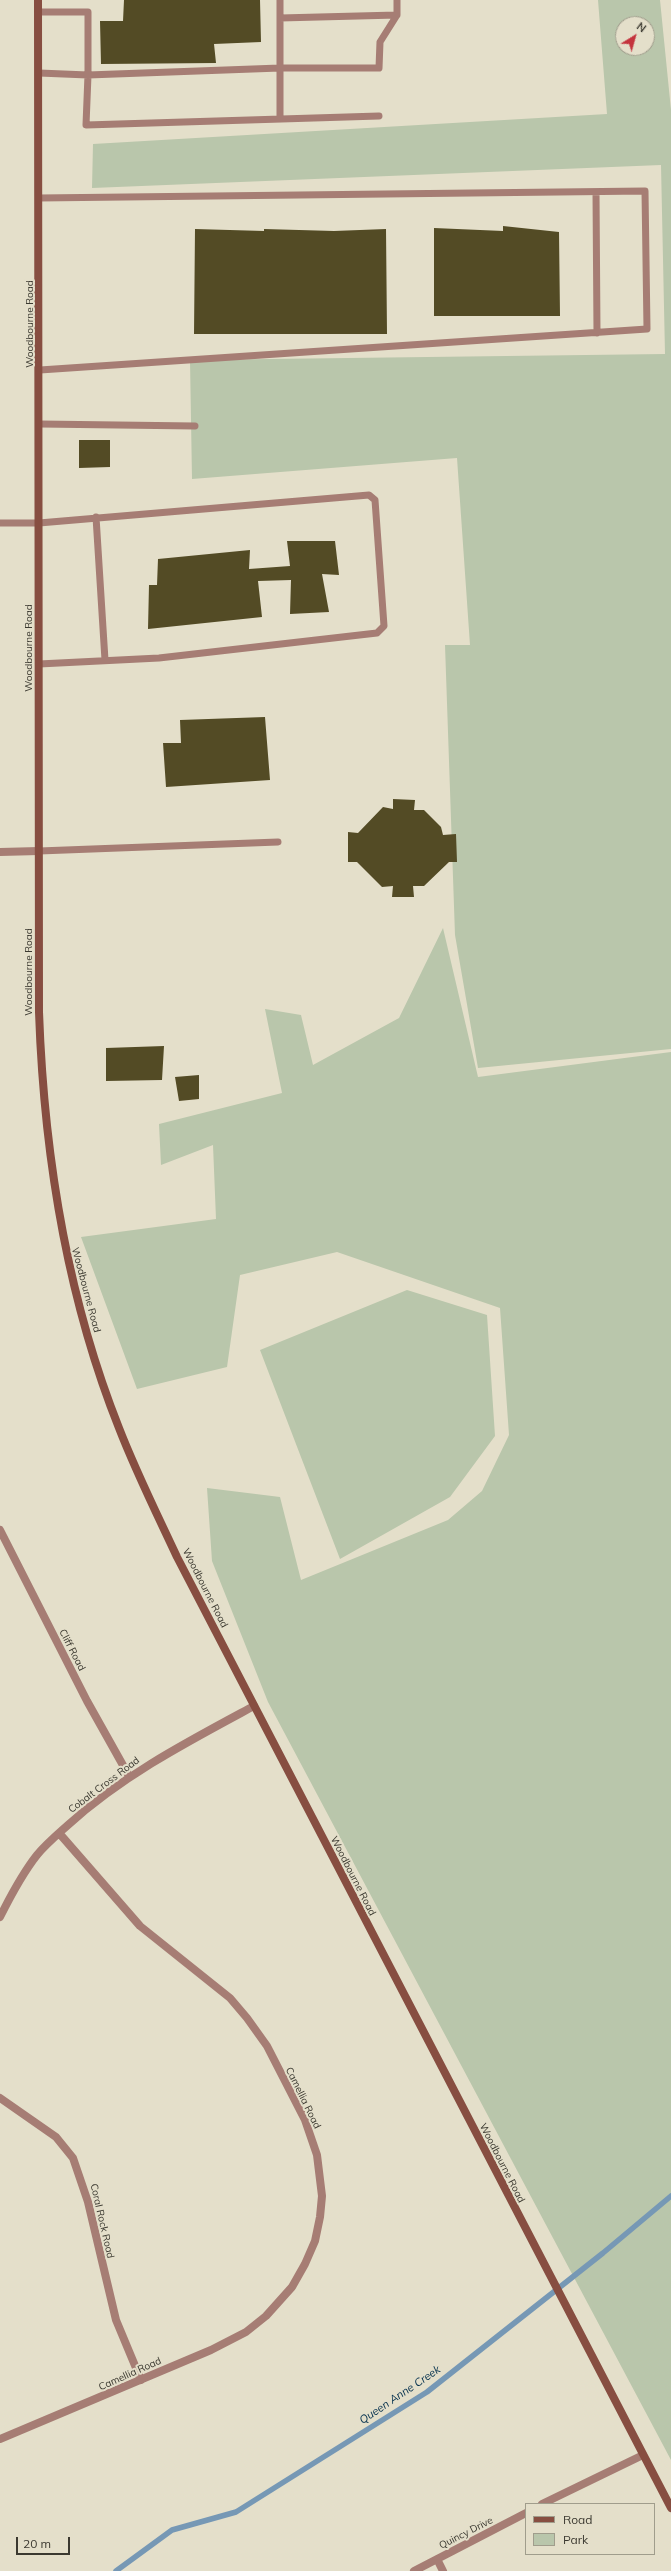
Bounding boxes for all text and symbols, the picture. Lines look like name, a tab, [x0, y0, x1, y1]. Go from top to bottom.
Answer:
north arrow	[615, 16, 655, 56]
text: N	[634, 19, 649, 35]
street label: Woodbourne Road	[24, 280, 36, 368]
street label: Woodbourne Road	[23, 604, 35, 692]
street label: Woodbourne Road	[23, 928, 35, 1016]
street label: Woodbourne Road	[69, 1246, 103, 1334]
street label: Woodbourne Road	[180, 1546, 230, 1630]
street label: Cliff Road	[56, 1627, 88, 1673]
street label: Cobalt Cross Road	[66, 1754, 142, 1816]
street label: Woodbourne Road	[328, 1834, 378, 1918]
street label: Camellia Road	[283, 2065, 323, 2131]
street label: Woodbourne Road	[477, 2121, 527, 2205]
street label: Coral Rock Road	[88, 2182, 116, 2260]
street label: Camellia Road	[97, 2355, 163, 2393]
water label: Queen Anne Creek	[357, 2363, 443, 2427]
legend	[525, 2503, 655, 2555]
text: Road	[563, 2512, 592, 2527]
street label: Quincy Drive	[437, 2514, 495, 2552]
scale bar	[18, 2529, 72, 2555]
text: Park	[563, 2532, 588, 2547]
text: 20 m	[23, 2536, 51, 2551]

